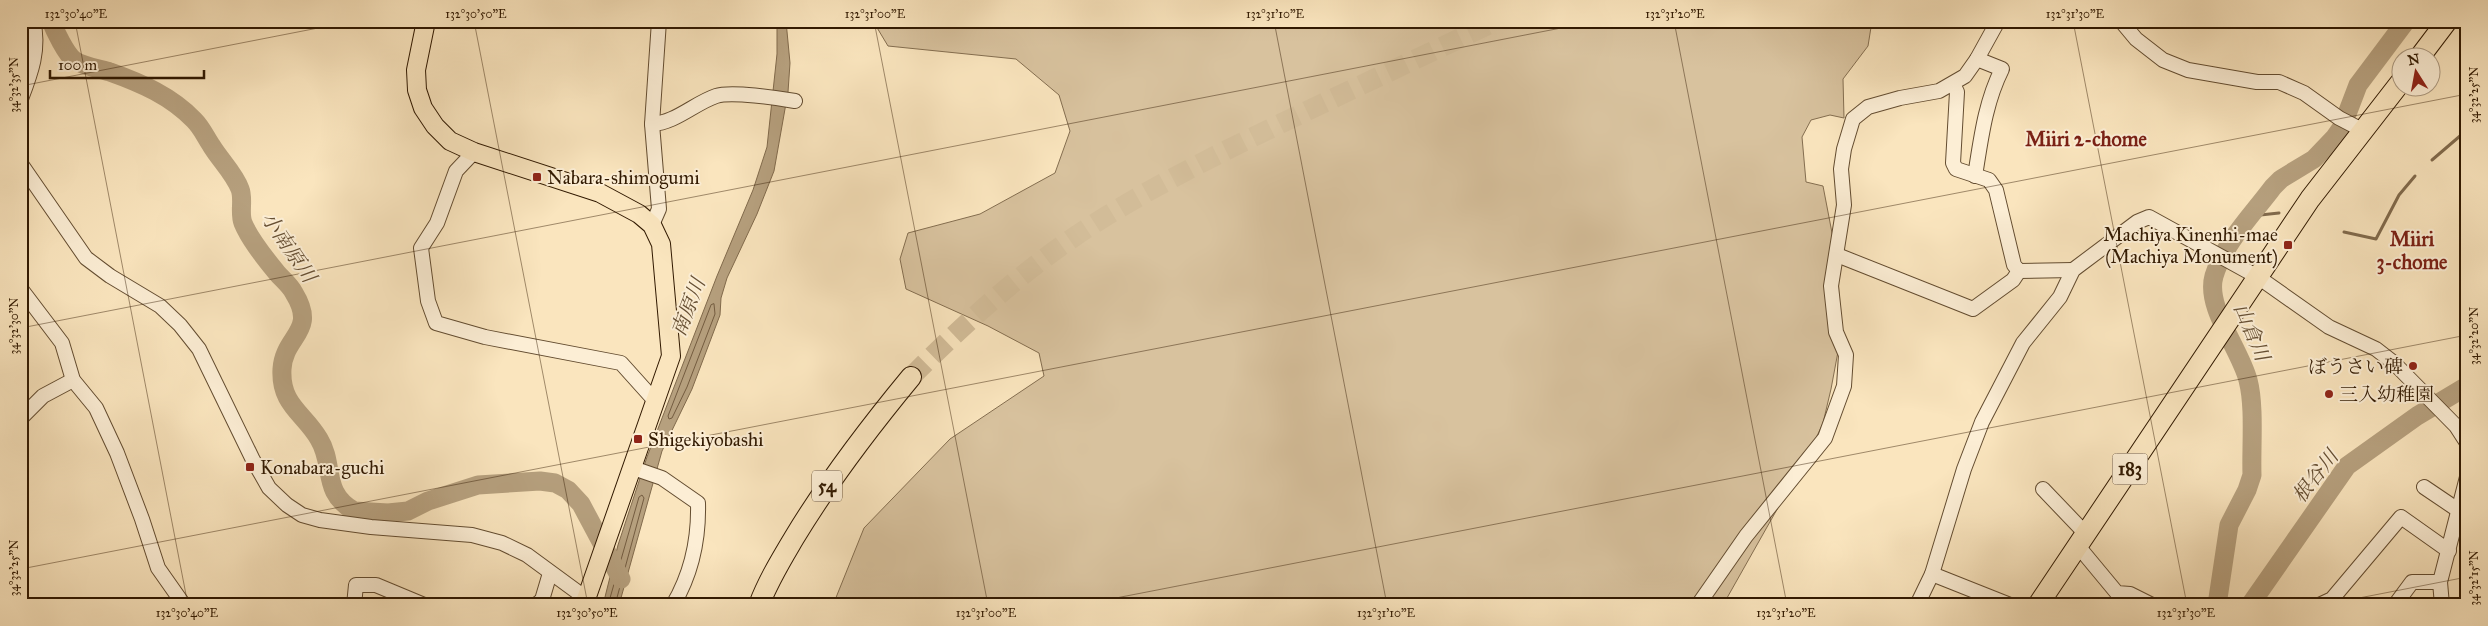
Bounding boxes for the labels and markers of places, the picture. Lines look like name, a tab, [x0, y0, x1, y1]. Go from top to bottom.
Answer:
place label: Nabara-shimogumi	[547, 166, 700, 190]
marker: Nabara-shimogumi	[531, 171, 543, 183]
place label: Machiya Kinenhi-mae (Machiya Monument)	[2103, 223, 2278, 269]
marker: Machiya Kinenhi-mae (Machiya Monument)	[2282, 239, 2294, 251]
place label: ぼうさい碑	[2308, 355, 2403, 378]
marker: ぼうさい碑	[2407, 360, 2419, 372]
place label: 三入幼稚園	[2339, 383, 2434, 406]
marker: 三入幼稚園	[2323, 388, 2335, 400]
place label: Shigekiyobashi	[648, 428, 764, 452]
marker: Shigekiyobashi	[632, 433, 644, 445]
place label: Konabara-guchi	[260, 456, 384, 480]
marker: Konabara-guchi	[244, 461, 256, 473]

